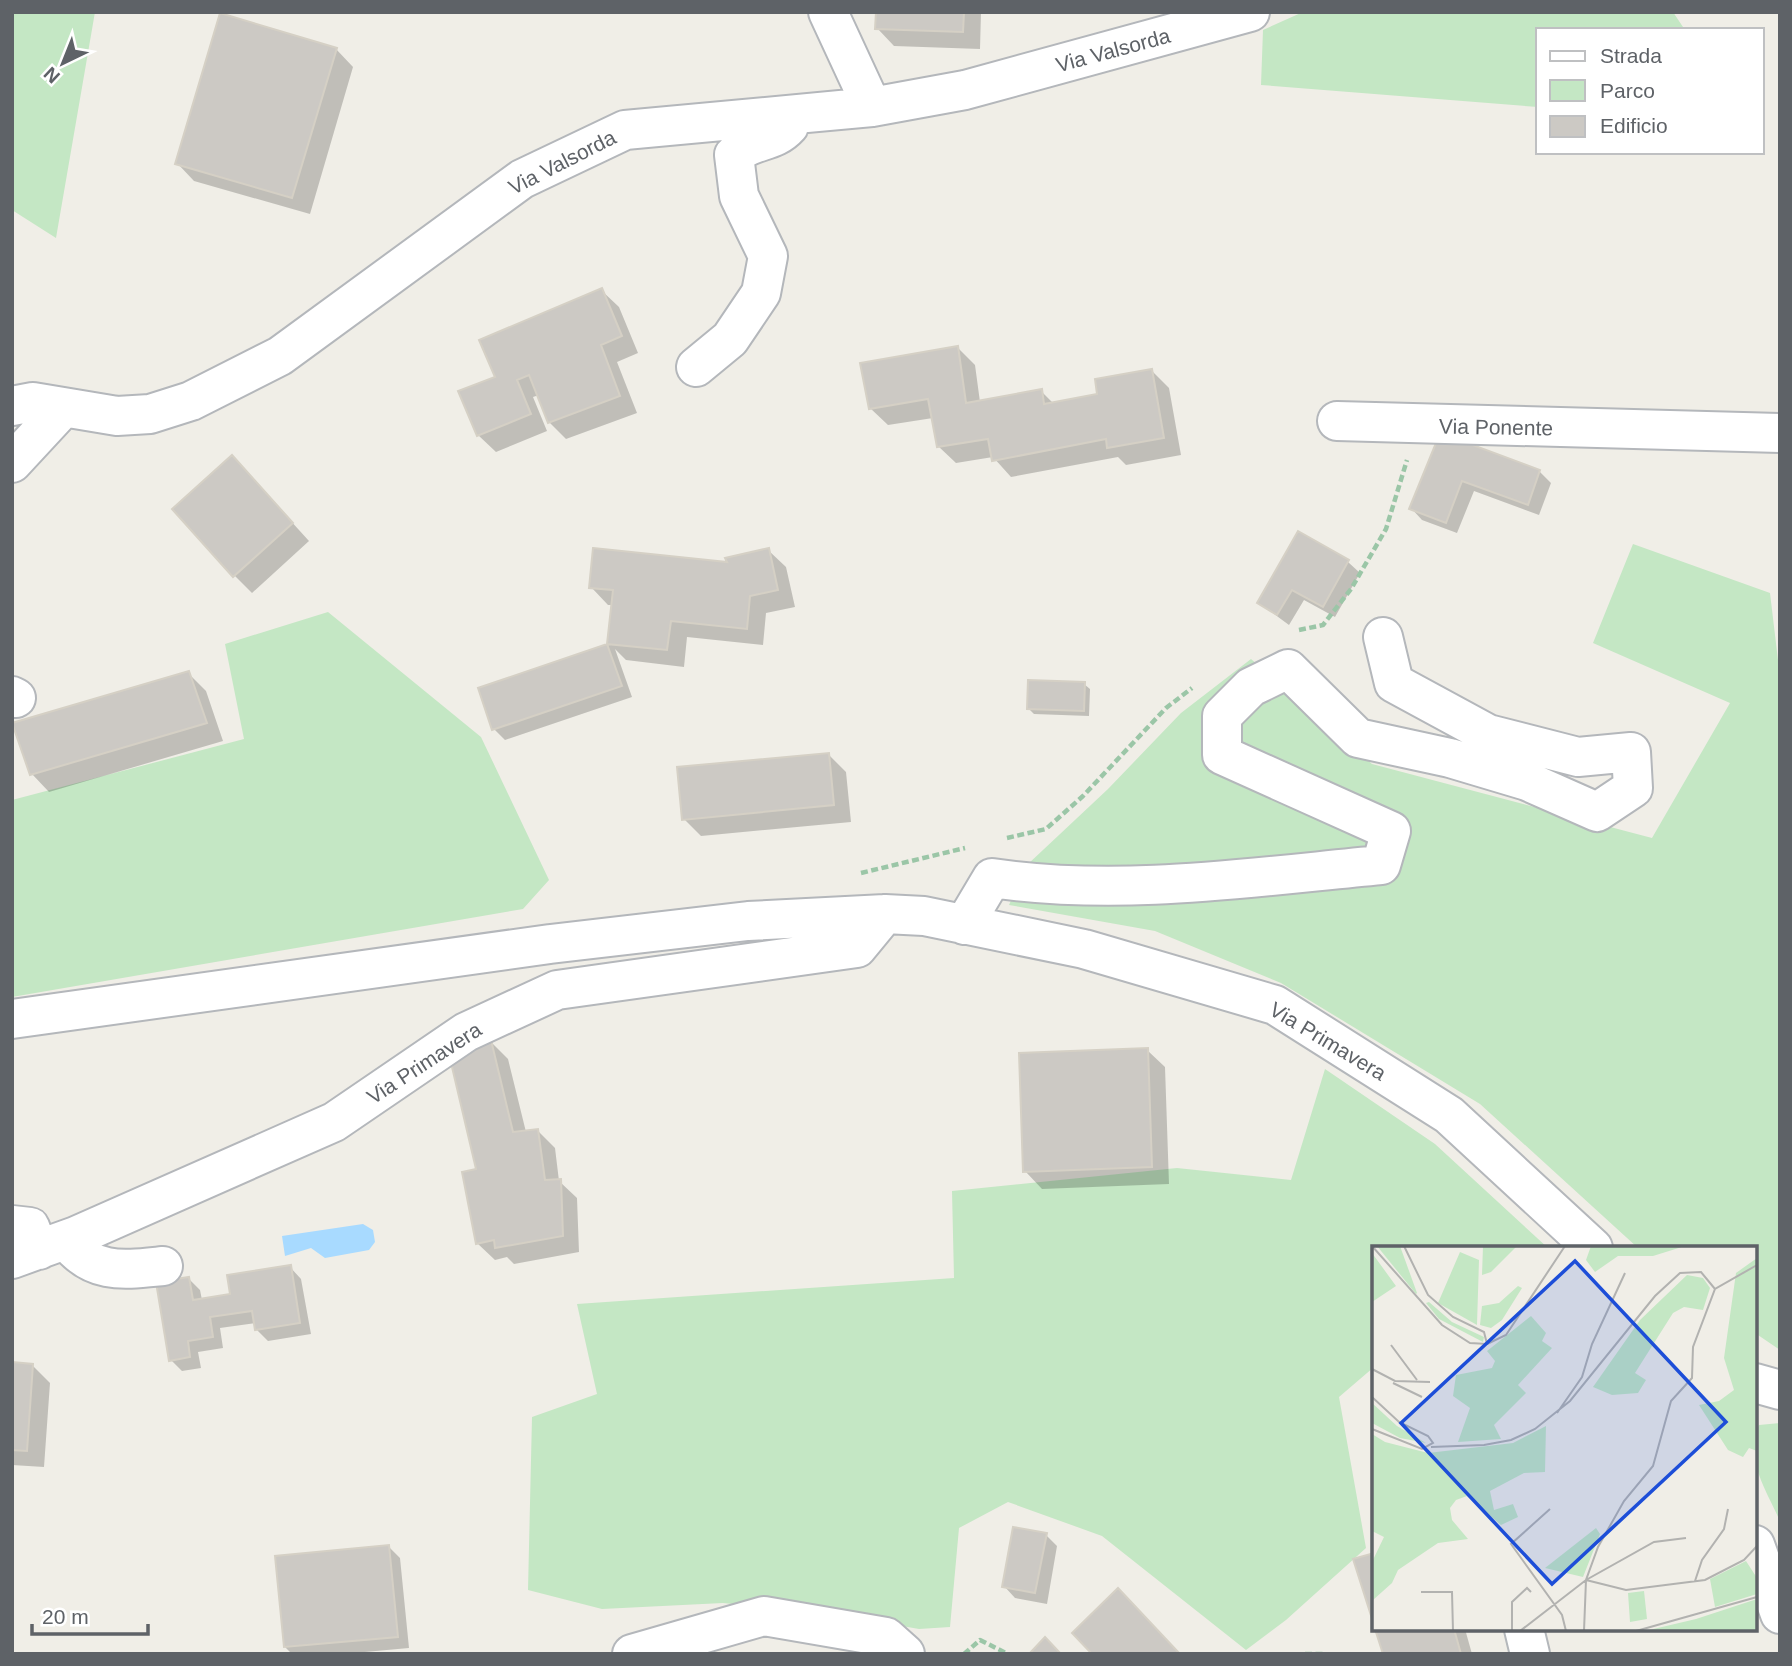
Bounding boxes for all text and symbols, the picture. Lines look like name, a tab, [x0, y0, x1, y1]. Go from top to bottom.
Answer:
street label: Via Valsorda	[1053, 24, 1173, 76]
north arrow	[28, 28, 98, 98]
legend	[1536, 28, 1764, 154]
text: Strada	[1600, 44, 1662, 67]
text: N	[40, 63, 64, 87]
text: Parco	[1600, 79, 1655, 102]
text: Edificio	[1600, 114, 1668, 137]
street label: Via Valsorda	[505, 125, 620, 199]
street label: Via Ponente	[1439, 415, 1553, 439]
street label: Via Primavera	[1266, 997, 1391, 1085]
street label: Via Primavera	[363, 1017, 486, 1108]
inset map	[1372, 1246, 1757, 1631]
scale bar	[32, 1592, 147, 1636]
text: 20 m	[42, 1605, 89, 1628]

